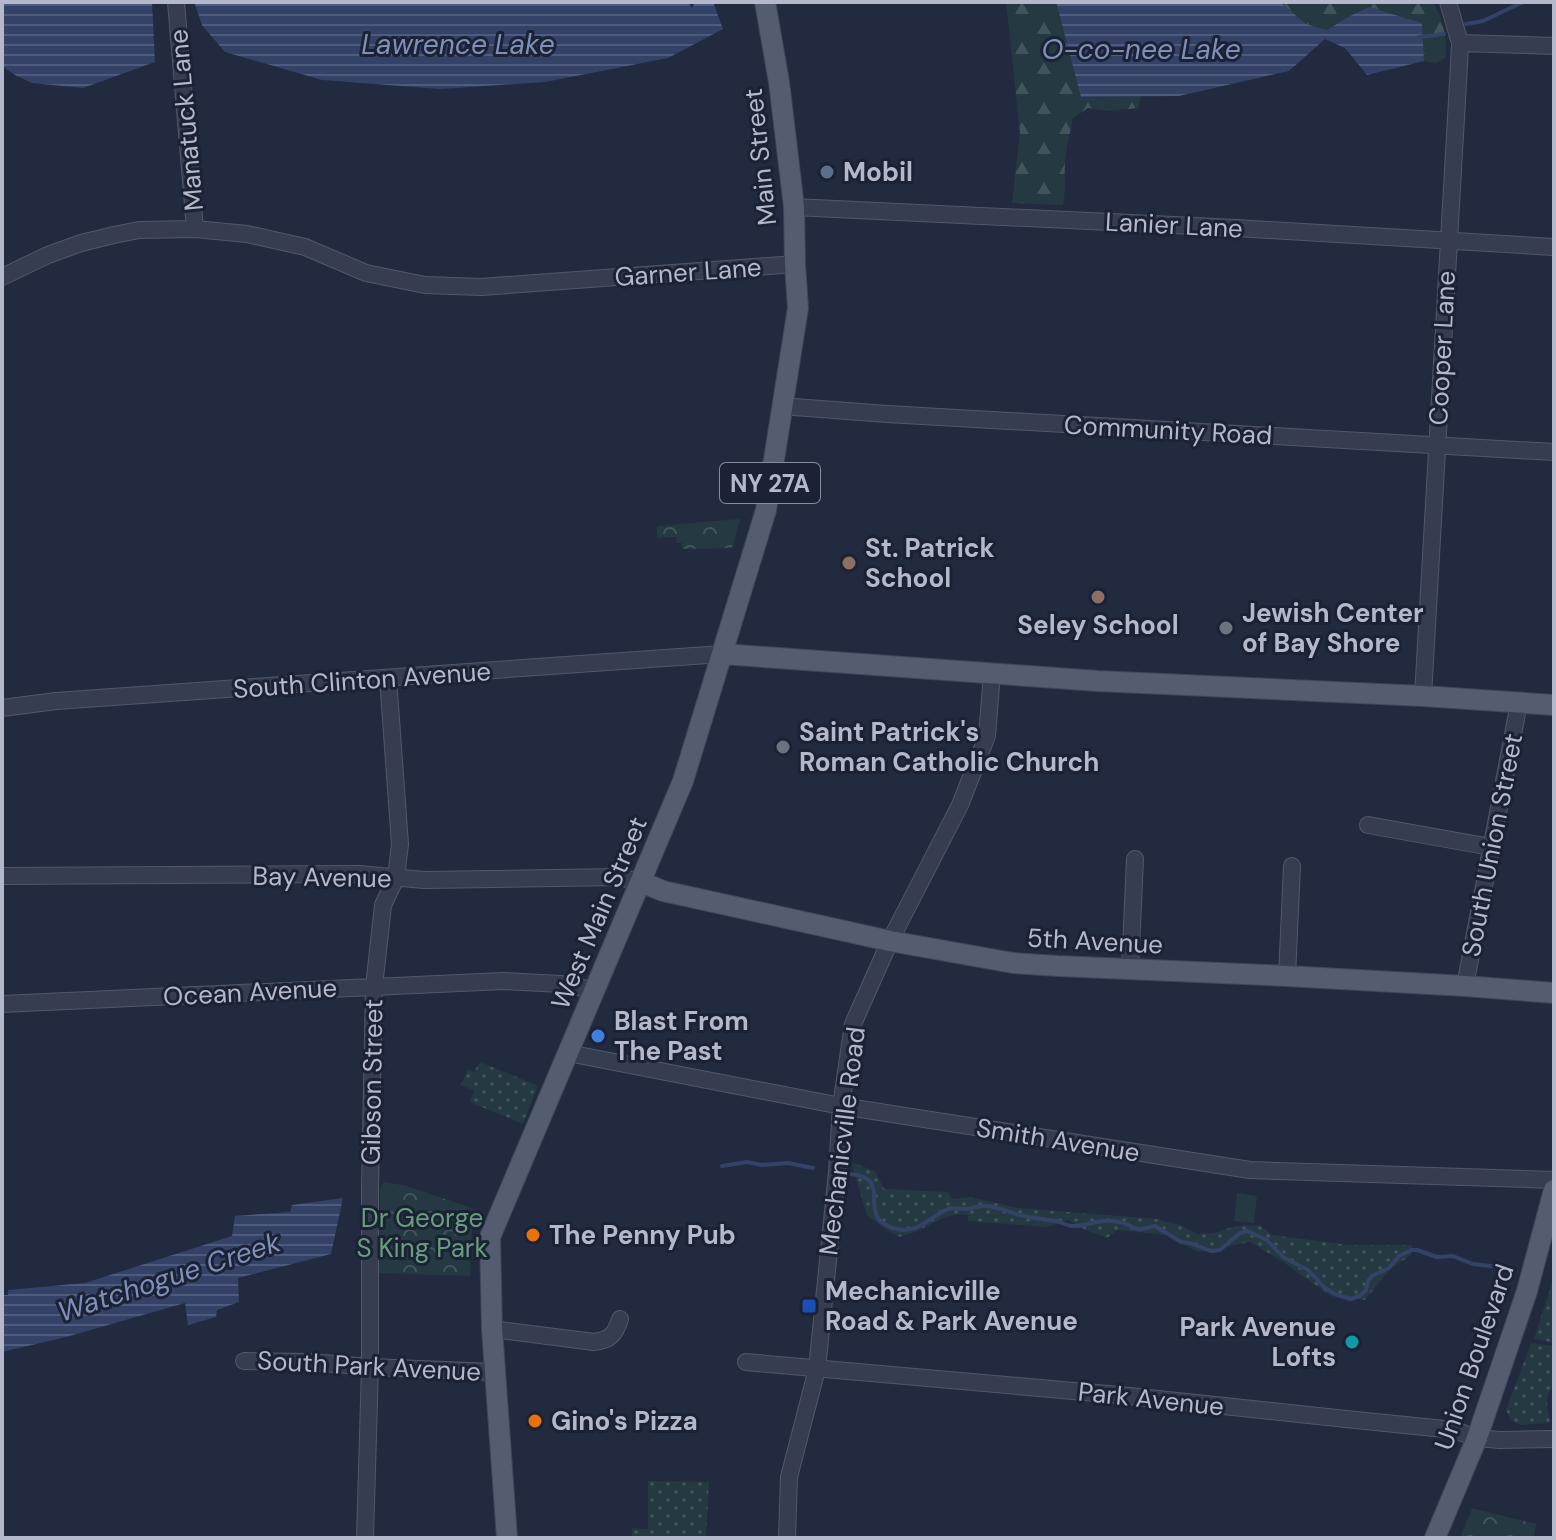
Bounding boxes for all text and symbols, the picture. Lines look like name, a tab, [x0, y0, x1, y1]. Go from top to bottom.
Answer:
water label: Lawrence Lake	[361, 26, 555, 63]
street label: Manatuck Lane	[161, 28, 211, 212]
water label: O-co-nee Lake	[1041, 31, 1241, 68]
street label: Main Street	[736, 87, 784, 227]
place label: Mobil	[843, 155, 913, 189]
marker: Mobil	[818, 163, 836, 181]
street label: Lanier Lane	[1104, 204, 1244, 246]
street label: Garner Lane	[613, 250, 763, 294]
street label: Cooper Lane	[1421, 270, 1463, 426]
street label: Community Road	[1063, 408, 1273, 452]
road number: NY 27A	[720, 463, 820, 503]
place label: St. Patrick School	[865, 531, 995, 595]
marker: St. Patrick School	[840, 554, 858, 572]
marker: Seley School	[1089, 588, 1107, 606]
place label: Jewish Center of Bay Shore	[1242, 596, 1424, 660]
place label: Seley School	[1017, 608, 1179, 642]
marker: Jewish Center of Bay Shore	[1217, 619, 1235, 637]
street label: South Clinton Avenue	[232, 654, 492, 706]
place label: Saint Patrick's Roman Catholic Church	[799, 715, 1099, 779]
street label: South Union Street	[1454, 731, 1530, 959]
marker: Saint Patrick's Roman Catholic Church	[774, 738, 792, 756]
street label: West Main Street	[543, 812, 655, 1014]
street label: Bay Avenue	[252, 859, 392, 895]
street label: 5th Avenue	[1026, 920, 1164, 962]
street label: Ocean Avenue	[162, 970, 338, 1014]
street label: Gibson Street	[354, 999, 390, 1165]
place label: Blast From The Past	[614, 1004, 749, 1068]
street label: Mechanicville Road	[811, 1025, 873, 1257]
marker: Blast From The Past	[589, 1027, 607, 1045]
street label: Smith Avenue	[974, 1110, 1142, 1170]
park label: Dr George S King Park	[356, 1201, 488, 1265]
place label: The Penny Pub	[549, 1218, 736, 1252]
water label: Watchogue Creek	[53, 1223, 286, 1330]
marker: The Penny Pub	[524, 1226, 542, 1244]
street label: Union Boulevard	[1426, 1260, 1522, 1454]
place label: Mechanicville Road & Park Avenue	[825, 1274, 1078, 1338]
marker: Mechanicville Road & Park Avenue	[800, 1297, 818, 1315]
place label: Park Avenue Lofts	[1179, 1310, 1336, 1374]
marker: Park Avenue Lofts	[1343, 1333, 1361, 1351]
street label: South Park Avenue	[256, 1343, 482, 1389]
street label: Park Avenue	[1076, 1374, 1226, 1424]
place label: Gino's Pizza	[551, 1404, 698, 1438]
marker: Gino's Pizza	[526, 1412, 544, 1430]

